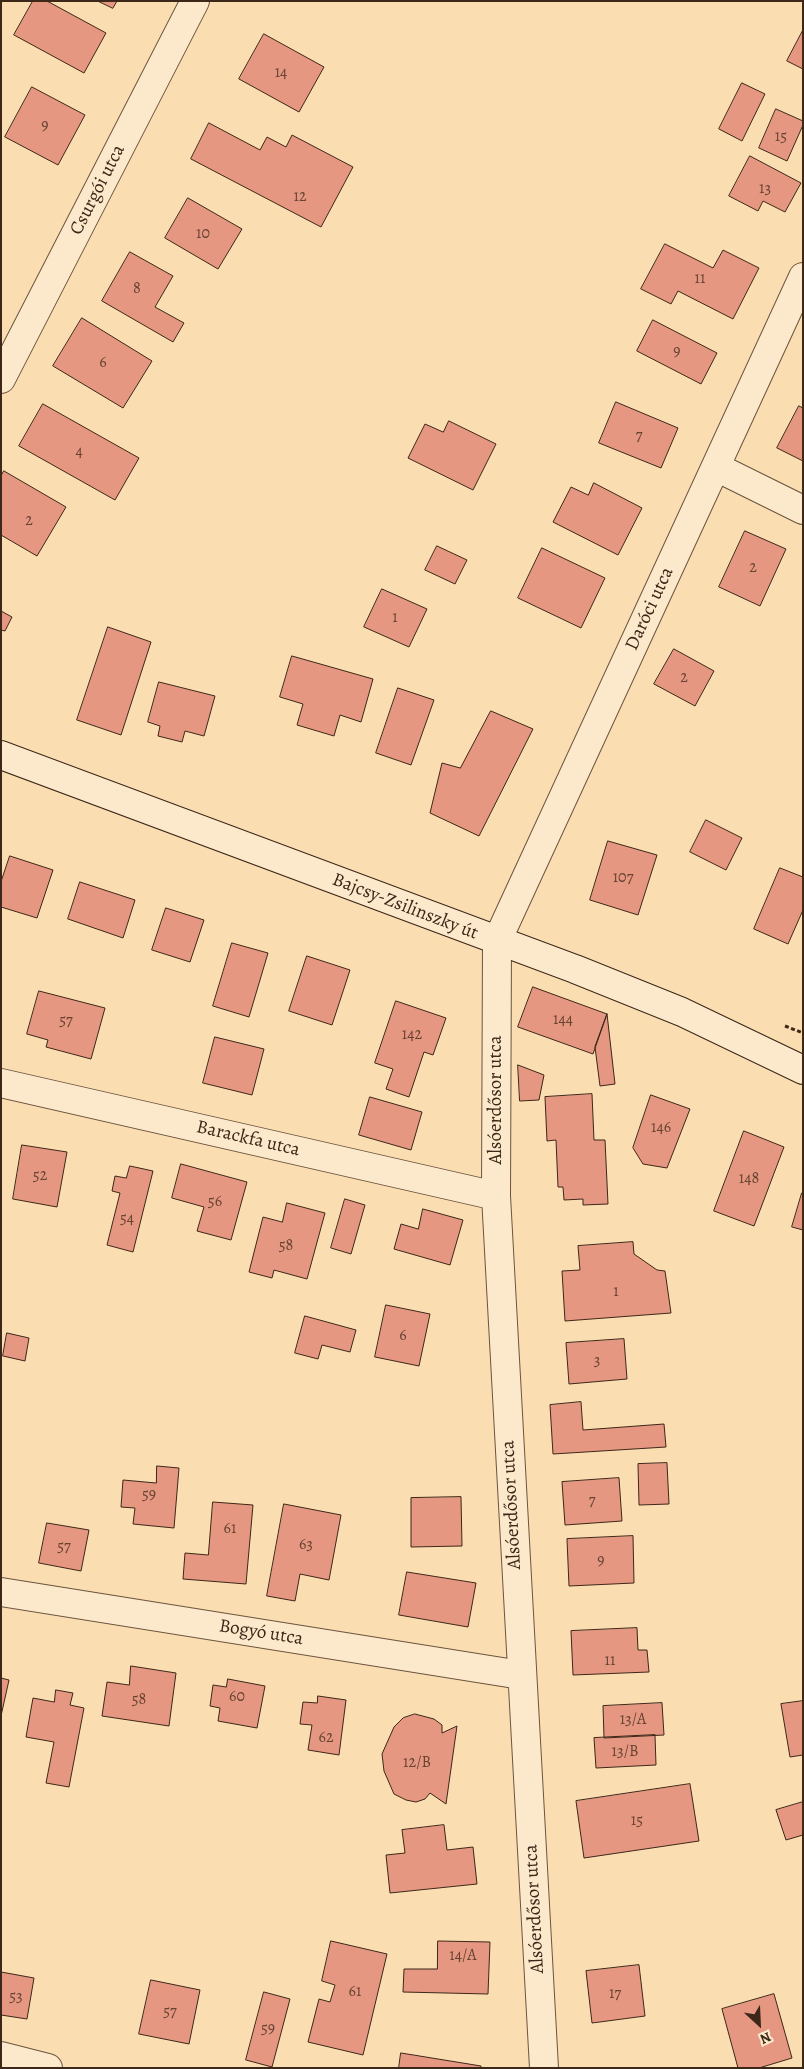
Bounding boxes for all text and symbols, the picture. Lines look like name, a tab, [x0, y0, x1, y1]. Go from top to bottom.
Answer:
house number: 14	[275, 63, 287, 83]
house number: 9	[41, 116, 49, 136]
house number: 15	[775, 127, 787, 147]
street label: Csurgói utca	[65, 141, 131, 239]
house number: 13	[759, 179, 771, 199]
house number: 12	[293, 187, 307, 207]
house number: 10	[196, 224, 210, 244]
house number: 11	[695, 269, 705, 289]
house number: 8	[133, 279, 141, 299]
house number: 9	[673, 342, 681, 362]
house number: 6	[99, 353, 107, 373]
house number: 7	[636, 426, 642, 446]
house number: 4	[75, 442, 83, 462]
house number: 2	[25, 511, 33, 531]
house number: 2	[749, 558, 757, 578]
street label: Daróci utca	[621, 564, 679, 654]
house number: 1	[392, 608, 398, 628]
house number: 2	[680, 668, 688, 688]
house number: 107	[613, 868, 633, 888]
street label: Bajcsy-Zsilinszky út	[329, 869, 481, 945]
house number: 144	[553, 1010, 573, 1030]
house number: 57	[59, 1011, 73, 1031]
house number: 142	[402, 1025, 422, 1045]
street label: Alsóerdősor utca	[485, 1035, 507, 1165]
street label: Barackfa utca	[194, 1116, 302, 1162]
house number: 146	[651, 1118, 671, 1138]
house number: 52	[33, 1166, 47, 1186]
house number: 148	[739, 1169, 759, 1189]
house number: 56	[208, 1192, 222, 1212]
house number: 54	[120, 1209, 134, 1229]
house number: 58	[279, 1236, 293, 1256]
house number: 1	[613, 1282, 619, 1302]
house number: 6	[399, 1326, 407, 1346]
house number: 3	[594, 1351, 600, 1371]
street label: Alsóerdősor utca	[497, 1440, 527, 1570]
house number: 59	[142, 1485, 156, 1505]
house number: 7	[589, 1491, 595, 1511]
house number: 61	[224, 1519, 236, 1539]
house number: 63	[299, 1535, 313, 1555]
house number: 57	[57, 1537, 71, 1557]
house number: 9	[597, 1551, 605, 1571]
street label: Bogyó utca	[217, 1615, 305, 1651]
house number: 11	[605, 1651, 615, 1671]
house number: 60	[229, 1687, 245, 1707]
house number: 58	[132, 1690, 146, 1710]
house number: 13/A	[620, 1710, 646, 1730]
house number: 62	[319, 1728, 333, 1748]
house number: 13/B	[612, 1742, 638, 1762]
house number: 12/B	[403, 1753, 431, 1773]
house number: 15	[631, 1811, 643, 1831]
street label: Alsóerdősor utca	[520, 1844, 550, 1974]
house number: 14/A	[449, 1946, 477, 1966]
house number: 61	[349, 1982, 361, 2002]
house number: 17	[609, 1984, 621, 2004]
house number: 53	[9, 1987, 23, 2007]
north arrow	[734, 1999, 784, 2049]
house number: 57	[163, 2002, 177, 2022]
house number: 59	[261, 2019, 275, 2039]
text: N	[757, 2027, 774, 2049]

